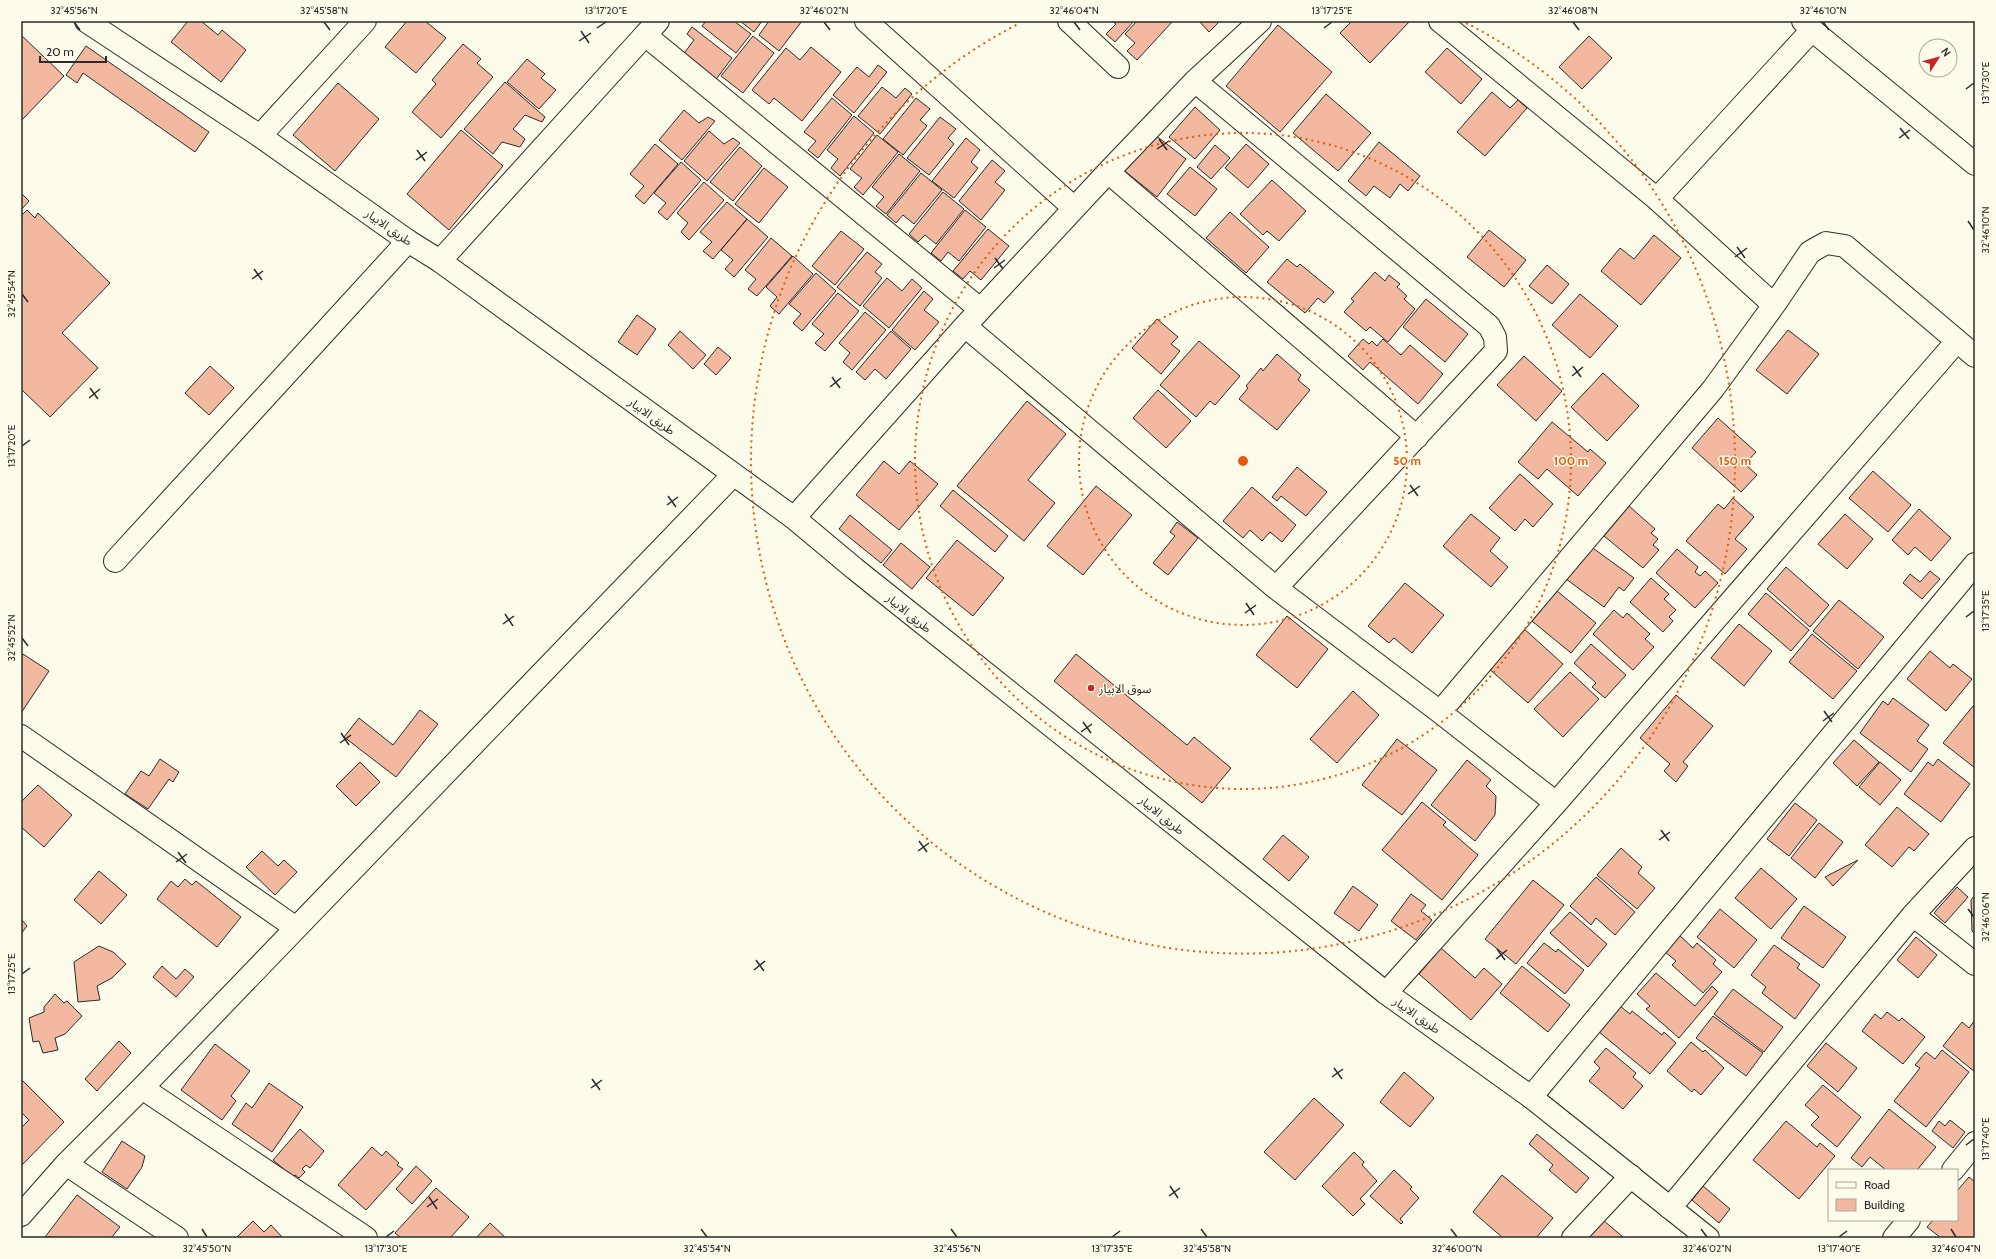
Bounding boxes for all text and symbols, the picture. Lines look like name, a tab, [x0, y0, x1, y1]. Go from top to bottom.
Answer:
text: 32°45'56"N	[50, 4, 98, 17]
text: 32°45'58"N	[300, 4, 348, 17]
text: 13°17'20"E	[585, 4, 628, 17]
text: 32°46'02"N	[800, 4, 848, 17]
text: 32°46'04"N	[1049, 4, 1099, 17]
text: 13°17'25"E	[1311, 4, 1353, 17]
text: 32°46'08"N	[1548, 4, 1598, 17]
text: 32°46'10"N	[1800, 4, 1846, 17]
scale bar	[40, 38, 106, 64]
north arrow	[1918, 38, 1958, 78]
text: 20 m	[46, 44, 74, 59]
text: N	[1938, 45, 1954, 59]
text: 13°17'30"E	[1979, 61, 1992, 104]
street label: طريق الابيار	[361, 205, 415, 249]
text: 32°46'10"N	[1979, 207, 1992, 253]
text: 32°45'54"N	[5, 270, 18, 318]
street label: طريق الابيار	[624, 393, 678, 439]
text: 13°17'20"E	[5, 424, 18, 467]
text: 50 m	[1393, 453, 1421, 468]
text: 100 m	[1554, 453, 1588, 468]
text: 150 m	[1719, 453, 1751, 468]
centre of rings	[1236, 454, 1250, 468]
street label: طريق الابيار	[882, 590, 935, 637]
text: 13°17'35"E	[1979, 590, 1992, 632]
text: 32°45'52"N	[5, 614, 18, 662]
place label: سوق الابيار	[1098, 681, 1152, 696]
marker: سوق الابيار	[1086, 683, 1096, 693]
street label: طريق الابيار	[1135, 792, 1188, 839]
text: 32°46'06"N	[1979, 892, 1992, 942]
text: 13°17'25"E	[5, 953, 18, 995]
street label: طريق الابيار	[1389, 993, 1443, 1037]
text: 13°17'40"E	[1979, 1117, 1992, 1160]
legend	[1828, 1169, 1958, 1221]
text: Road	[1864, 1177, 1890, 1192]
text: Building	[1864, 1197, 1906, 1212]
text: 32°45'50"N	[183, 1242, 231, 1255]
text: 13°17'30"E	[365, 1242, 408, 1255]
text: 32°45'54"N	[683, 1242, 731, 1255]
text: 32°45'56"N	[933, 1242, 981, 1255]
text: 13°17'35"E	[1091, 1242, 1133, 1255]
text: 32°45'58"N	[1183, 1242, 1231, 1255]
text: 32°46'00"N	[1432, 1242, 1482, 1255]
text: 32°46'02"N	[1683, 1242, 1731, 1255]
text: 13°17'40"E	[1818, 1242, 1861, 1255]
text: 32°46'04"N	[1931, 1242, 1981, 1255]

